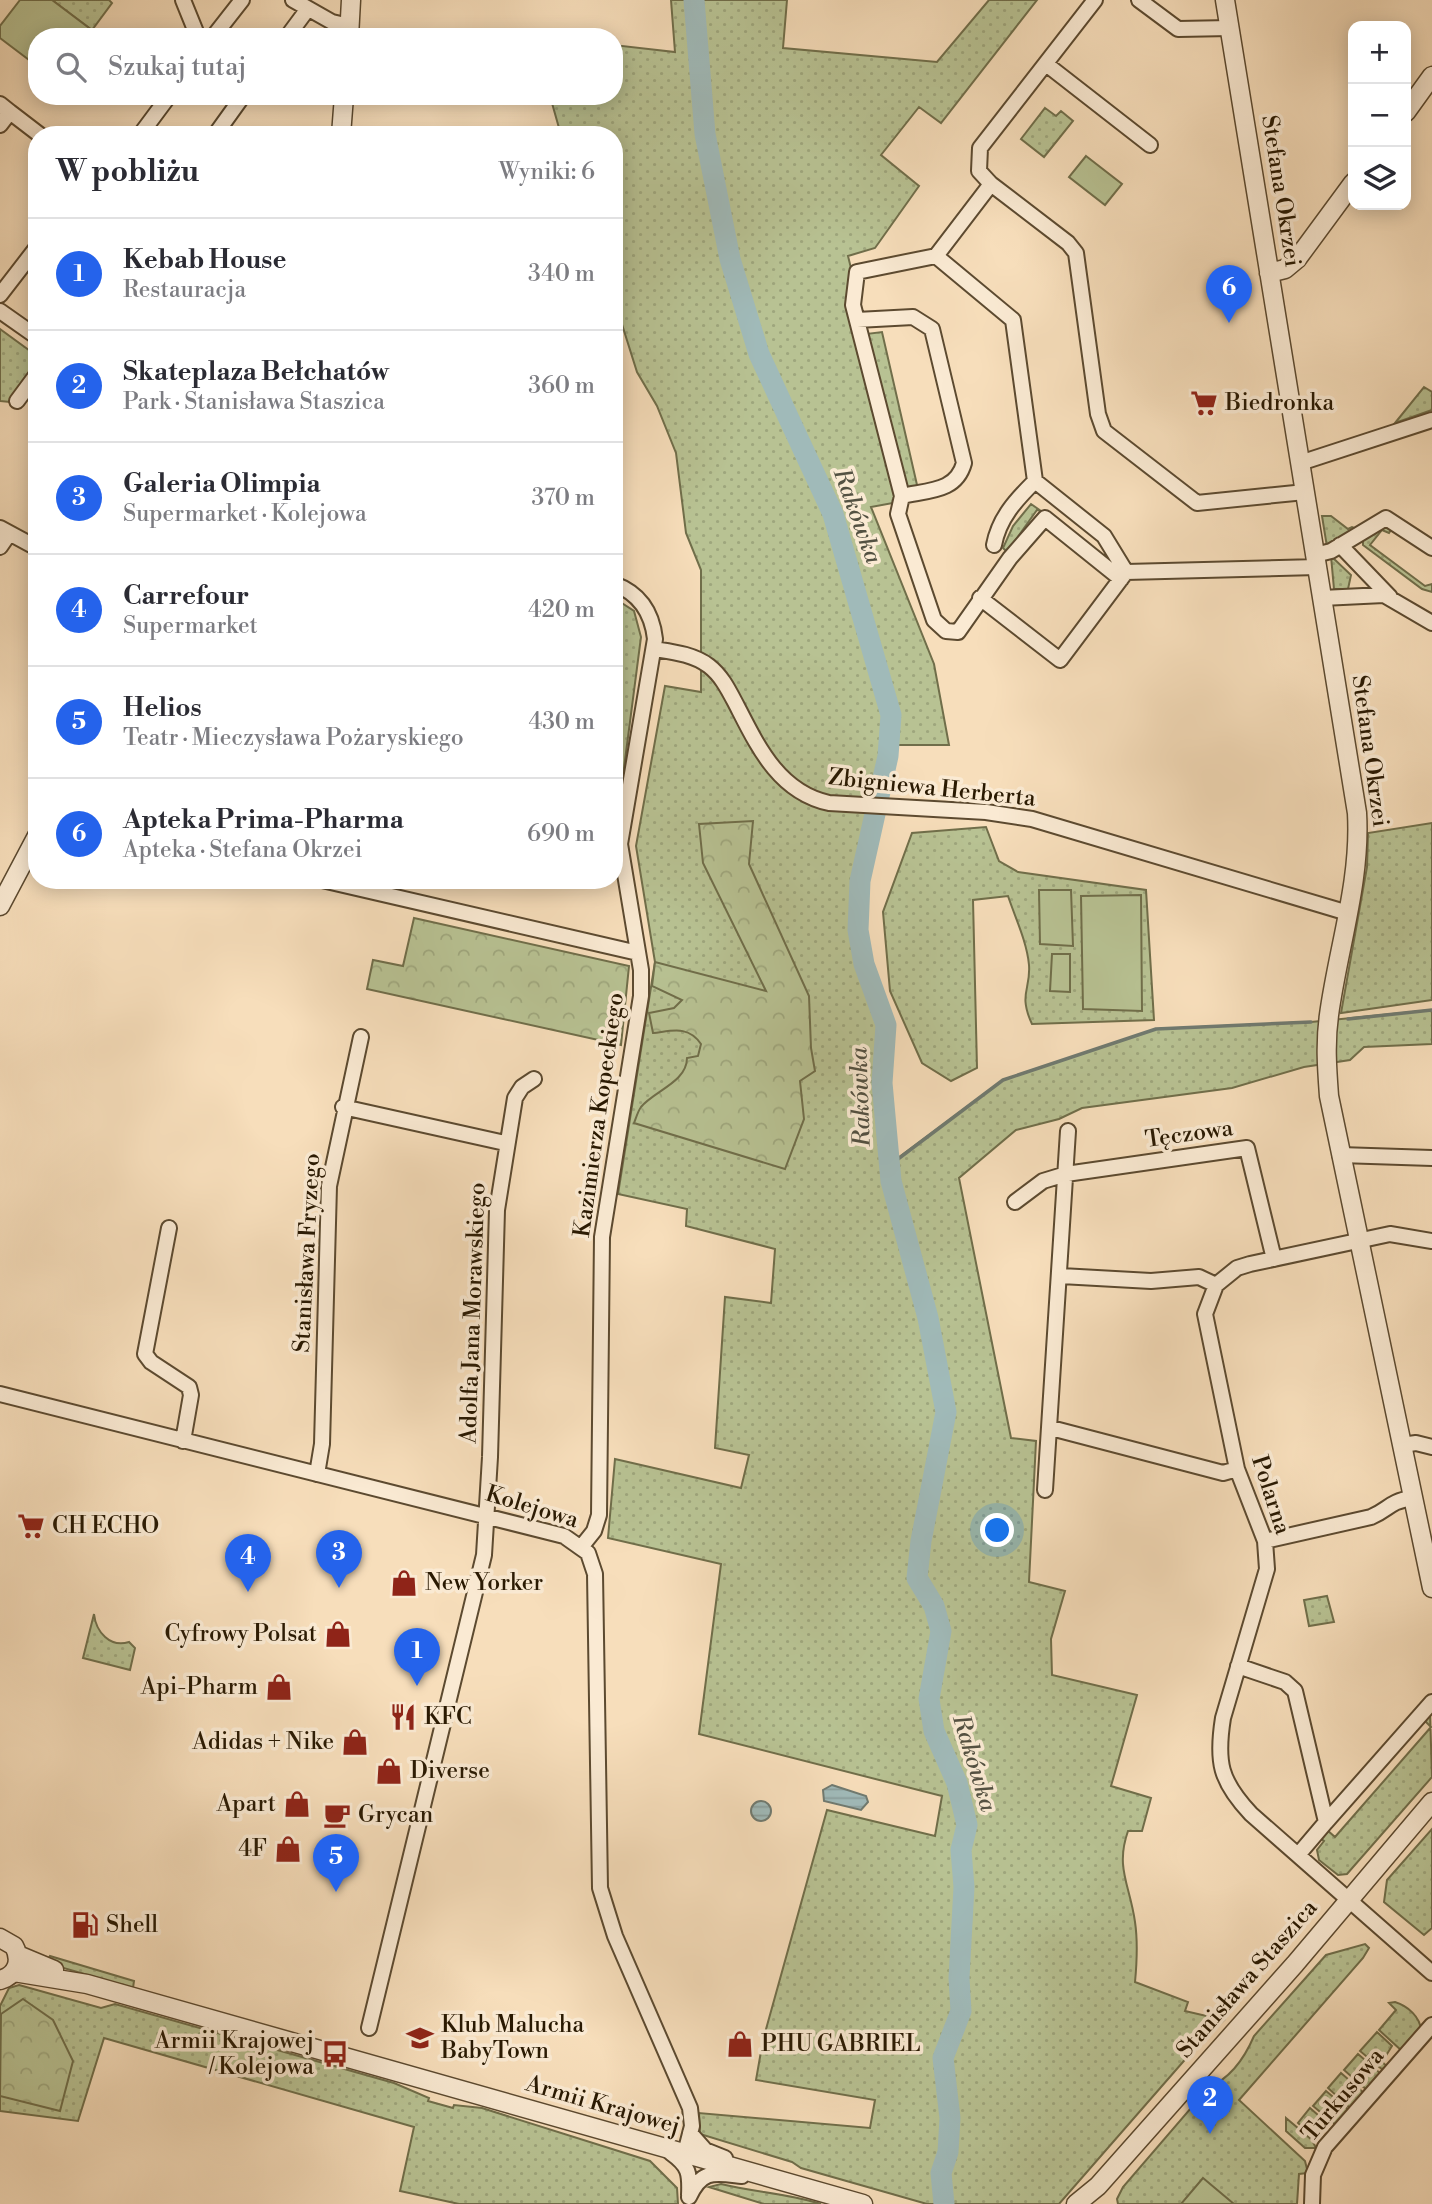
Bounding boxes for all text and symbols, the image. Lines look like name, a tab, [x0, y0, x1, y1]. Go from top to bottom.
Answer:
map controls	[1348, 21, 1411, 210]
button: +	[1348, 21, 1411, 84]
search box	[28, 28, 623, 105]
icon: search	[52, 48, 90, 86]
text: Szukaj tutaj	[108, 51, 247, 83]
button: −	[1348, 84, 1411, 147]
street label: Stefana Okrzei	[1255, 113, 1307, 269]
button: layers	[1348, 147, 1411, 210]
text: W pobliżu	[56, 153, 199, 191]
text: Wyniki: 6	[499, 158, 595, 186]
text: Kebab House	[123, 244, 286, 276]
text: 1	[73, 260, 85, 288]
text: 340 m	[528, 260, 595, 288]
pin: 6	[1206, 265, 1252, 323]
text: Restauracja	[123, 276, 246, 304]
text: Skateplaza Bełchatów	[123, 356, 389, 388]
text: 2	[72, 372, 86, 400]
text: 360 m	[528, 372, 595, 400]
text: Park · Stanisława Staszica	[123, 388, 385, 416]
supermarket icon: Biedronka	[1189, 388, 1219, 418]
place label: Biedronka	[1224, 389, 1334, 417]
water label: Rakówka	[826, 463, 888, 569]
text: Galeria Olimpia	[123, 468, 321, 500]
text: 3	[72, 484, 86, 512]
text: 370 m	[532, 484, 595, 512]
text: Supermarket · Kolejowa	[123, 500, 367, 528]
text: Carrefour	[123, 580, 249, 612]
text: 4	[71, 596, 87, 624]
text: 420 m	[528, 596, 595, 624]
text: Supermarket	[123, 612, 258, 640]
street label: Stefana Okrzei	[1345, 673, 1395, 829]
text: Helios	[123, 692, 202, 724]
text: 5	[72, 708, 86, 736]
text: 430 m	[528, 708, 595, 736]
text: Teatr · Mieczysława Pożaryskiego	[123, 724, 464, 752]
street label: Zbigniewa Herberta	[827, 763, 1037, 813]
text: Apteka Prima-Pharma	[123, 804, 404, 836]
text: 6	[72, 820, 86, 848]
text: 690 m	[527, 820, 595, 848]
text: Apteka · Stefana Okrzei	[123, 836, 362, 864]
street label: Kazimierza Kopeckiego	[568, 991, 630, 1239]
water label: Rakówka	[844, 1046, 878, 1148]
street label: Tęczowa	[1143, 1114, 1235, 1154]
street label: Stanisława Fryzego	[288, 1153, 326, 1353]
street label: Adolfa Jana Morawskiego	[454, 1182, 492, 1445]
street label: Polarna	[1245, 1452, 1297, 1538]
street label: Kolejowa	[482, 1480, 582, 1534]
supermarket icon: CH ECHO	[16, 1511, 46, 1541]
place label: CH ECHO	[52, 1512, 159, 1540]
your location	[980, 1513, 1014, 1547]
pin: 3	[316, 1530, 362, 1588]
pin: 4	[225, 1534, 271, 1592]
shop icon: New Yorker	[389, 1568, 419, 1598]
place label: New Yorker	[425, 1569, 543, 1597]
shop icon: Cyfrowy Polsat	[323, 1619, 353, 1649]
place label: Cyfrowy Polsat	[164, 1620, 317, 1648]
pin: 1	[394, 1628, 440, 1686]
shop icon: Api-Pharm	[264, 1672, 294, 1702]
place label: Api-Pharm	[140, 1673, 258, 1701]
restaurant icon: KFC	[388, 1702, 418, 1732]
place label: KFC	[424, 1703, 472, 1731]
water label: Rakówka	[945, 1710, 1003, 1816]
shop icon: Adidas + Nike	[340, 1727, 370, 1757]
place label: Adidas + Nike	[191, 1728, 334, 1756]
shop icon: Diverse	[374, 1756, 404, 1786]
place label: Diverse	[410, 1757, 490, 1785]
shop icon: Apart	[282, 1789, 312, 1819]
place label: Apart	[216, 1790, 276, 1818]
cafe icon: Grycan	[322, 1800, 352, 1830]
place label: Grycan	[358, 1801, 434, 1829]
shop icon: 4F	[273, 1834, 303, 1864]
pin: 5	[313, 1834, 359, 1892]
place label: 4F	[238, 1835, 267, 1863]
street label: Stanisława Staszica	[1171, 1894, 1324, 2064]
fuel station icon: Shell	[70, 1910, 100, 1940]
place label: Shell	[106, 1911, 158, 1939]
place label: Klub Malucha BabyTown	[440, 2011, 585, 2065]
school or university icon: Klub Malucha BabyTown	[405, 2023, 435, 2053]
place label: Armii Krajowej / Kolejowa	[154, 2027, 314, 2081]
shop icon: PHU GABRIEL	[725, 2029, 755, 2059]
place label: PHU GABRIEL	[761, 2030, 921, 2058]
bus stop icon: Armii Krajowej / Kolejowa	[320, 2039, 350, 2069]
street label: Turkusowa	[1296, 2042, 1390, 2147]
street label: Armii Krajowej	[522, 2069, 683, 2140]
pin: 2	[1187, 2076, 1233, 2134]

